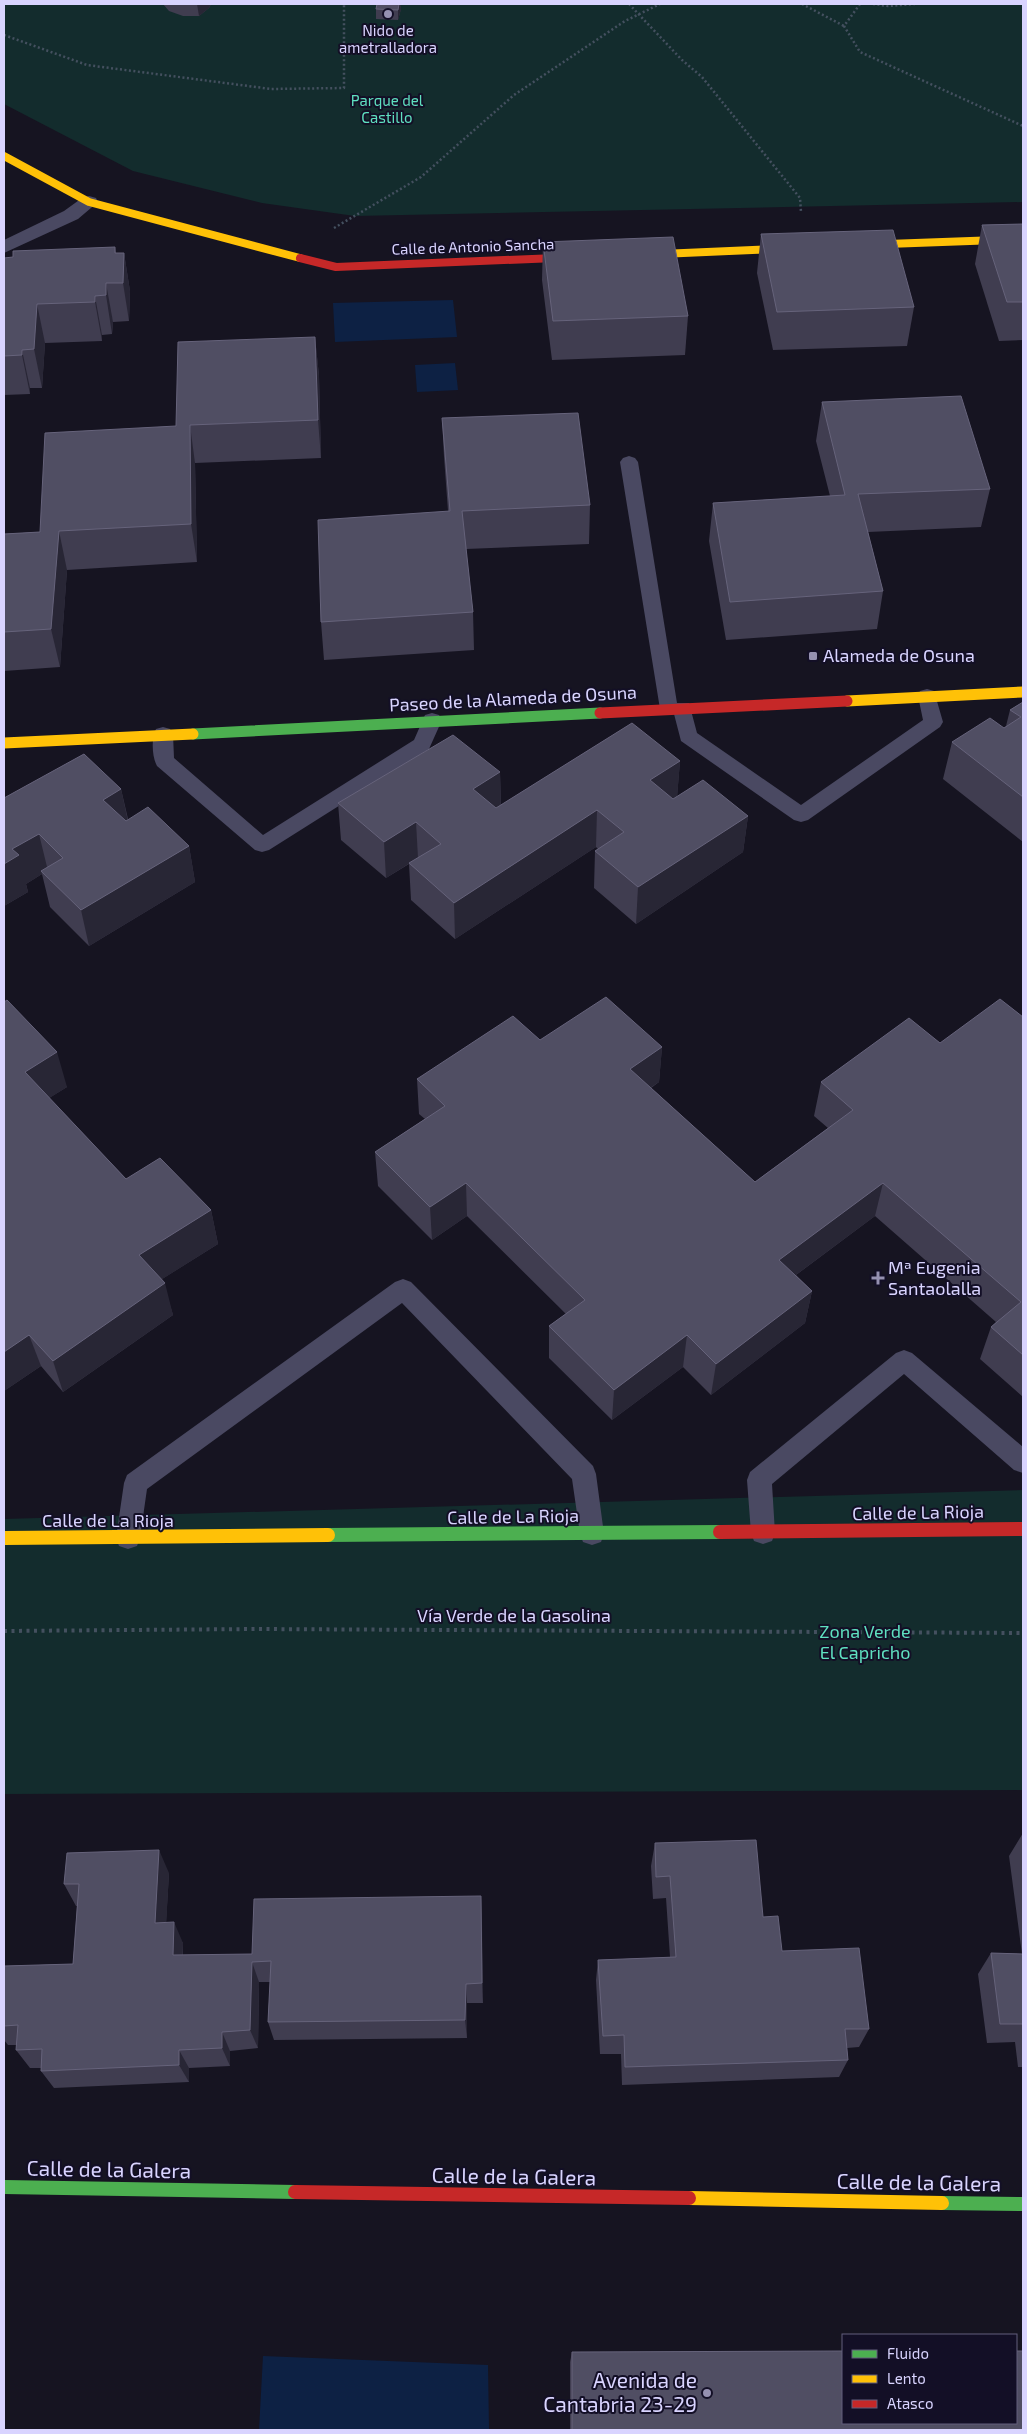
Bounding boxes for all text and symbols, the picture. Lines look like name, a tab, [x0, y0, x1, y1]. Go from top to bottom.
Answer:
marker: Nido de ametralladora	[382, 8, 394, 20]
place label: Nido de ametralladora	[339, 21, 437, 56]
park label: Parque del Castillo	[351, 91, 424, 126]
street label: Calle de Antonio Sancha	[391, 234, 555, 258]
place label: Alameda de Osuna	[823, 644, 975, 666]
marker: Alameda de Osuna	[807, 650, 819, 662]
street label: Paseo de la Alameda de Osuna	[388, 681, 637, 715]
place label: Mª Eugenia Santaolalla	[888, 1256, 981, 1299]
marker: Mª Eugenia Santaolalla	[872, 1272, 884, 1284]
street label: Calle de La Rioja	[852, 1500, 984, 1524]
street label: Calle de La Rioja	[447, 1504, 579, 1528]
street label: Calle de La Rioja	[42, 1509, 174, 1531]
street label: Vía Verde de la Gasolina	[417, 1604, 611, 1626]
park label: Zona Verde El Capricho	[819, 1620, 911, 1663]
street label: Calle de la Galera	[27, 2155, 192, 2182]
street label: Calle de la Galera	[432, 2162, 597, 2189]
street label: Calle de la Galera	[837, 2168, 1002, 2195]
legend	[842, 2334, 1017, 2424]
text: Fluido	[887, 2344, 929, 2362]
place label: Avenida de Cantabria 23-29	[543, 2367, 697, 2416]
text: Lento	[887, 2369, 926, 2387]
marker: Avenida de Cantabria 23-29	[701, 2387, 713, 2399]
text: Atasco	[887, 2394, 933, 2412]

